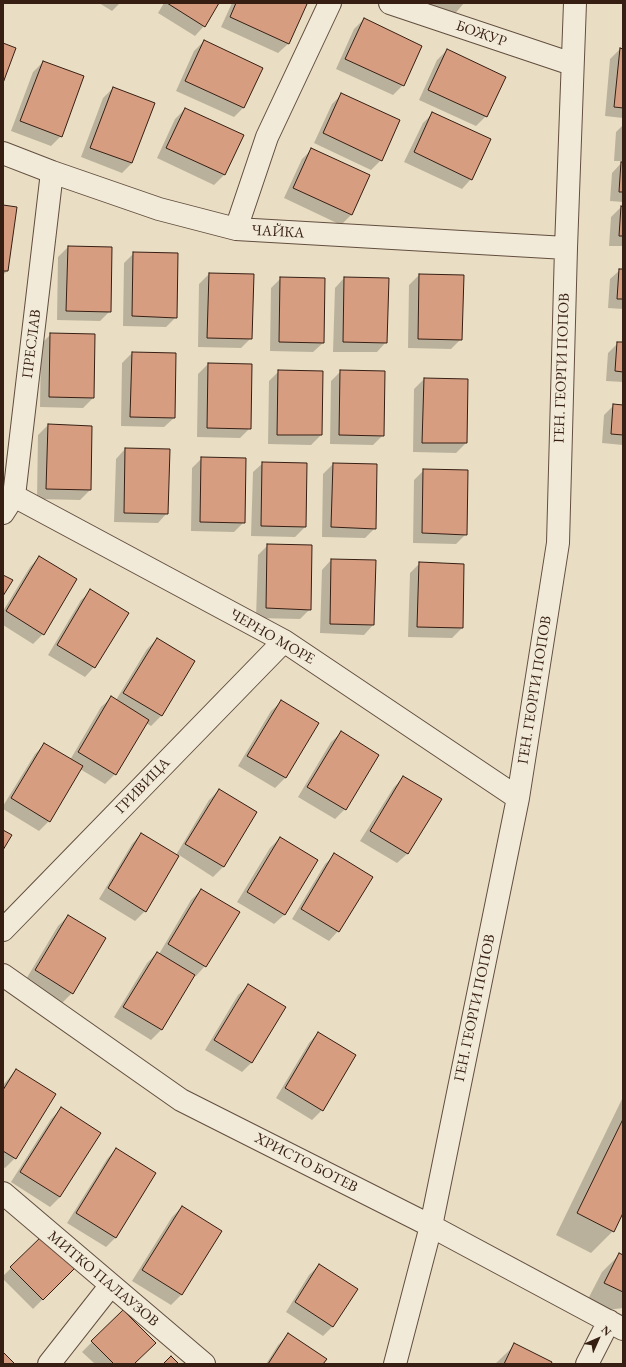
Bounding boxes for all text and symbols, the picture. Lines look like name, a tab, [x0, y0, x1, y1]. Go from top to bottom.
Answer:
street label: БОЖУР	[453, 17, 509, 51]
street label: ЧАЙКА	[251, 222, 305, 242]
street label: ГЕН. ГЕОРГИ ПОПОВ	[550, 293, 574, 443]
street label: ПРЕСЛАВ	[19, 308, 45, 380]
street label: ЧЕРНО МОРЕ	[226, 605, 318, 669]
street label: ГЕН. ГЕОРГИ ПОПОВ	[514, 614, 556, 766]
street label: ГРИВИЦА	[112, 754, 174, 818]
street label: ГЕН. ГЕОРГИ ПОПОВ	[451, 933, 499, 1083]
street label: ХРИСТО БОТЕВ	[251, 1129, 361, 1197]
street label: МИТКО ПАЛАУЗОВ	[44, 1227, 162, 1331]
north arrow	[578, 1319, 618, 1359]
text: N	[598, 1322, 615, 1339]

